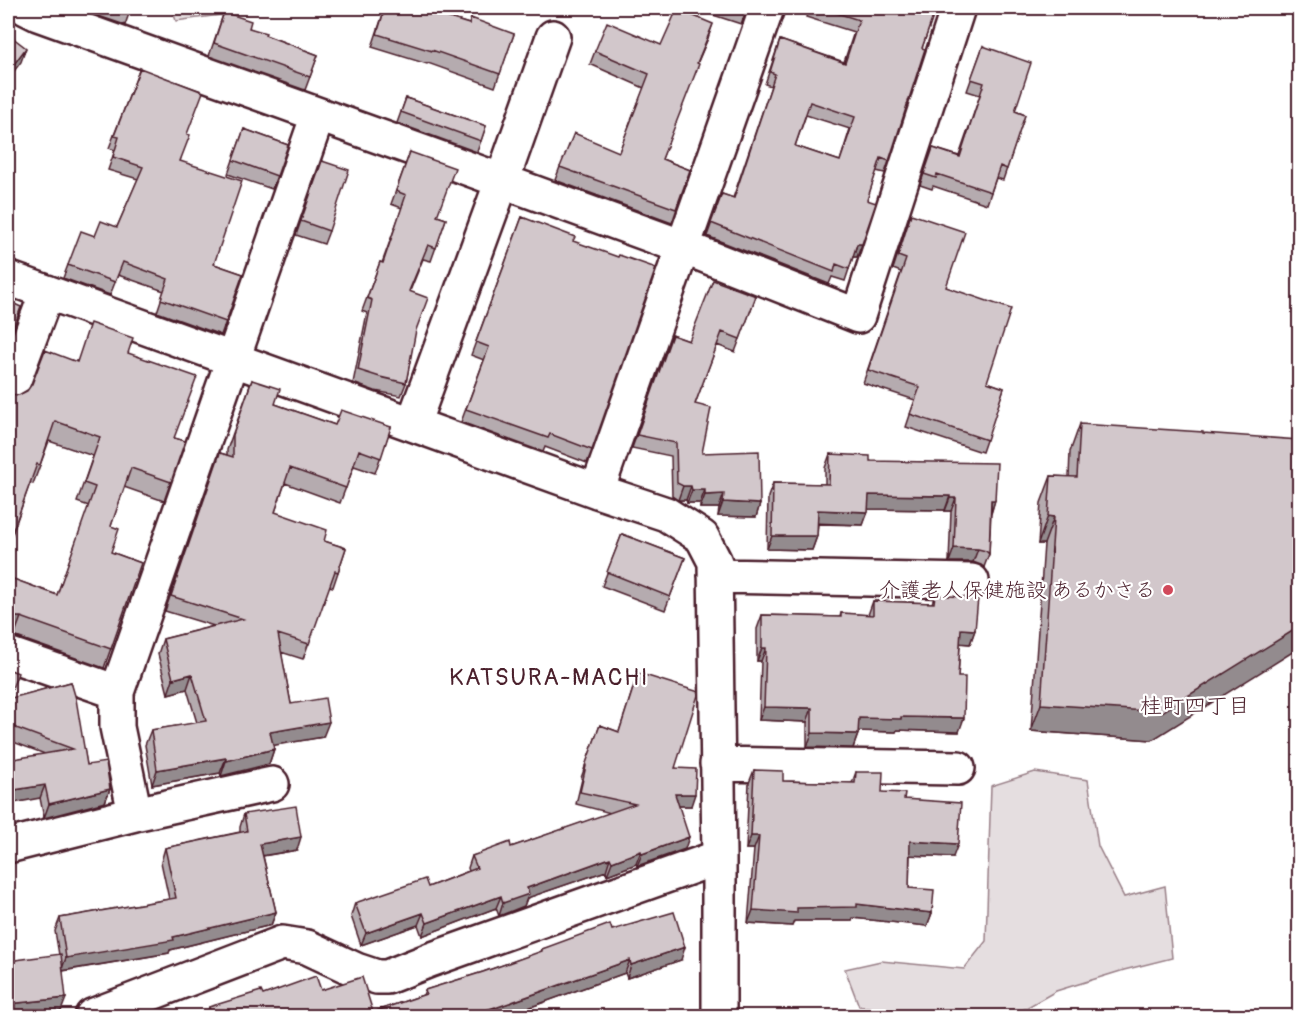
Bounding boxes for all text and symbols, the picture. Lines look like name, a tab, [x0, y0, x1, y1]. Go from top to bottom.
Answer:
place label: 介護老人保健施設 あるかさる	[879, 577, 1156, 604]
marker: 介護老人保健施設 あるかさる	[1161, 583, 1175, 597]
district label: KATSURA-MACHI	[449, 663, 649, 692]
district label: 桂町四丁目	[1140, 692, 1250, 720]

